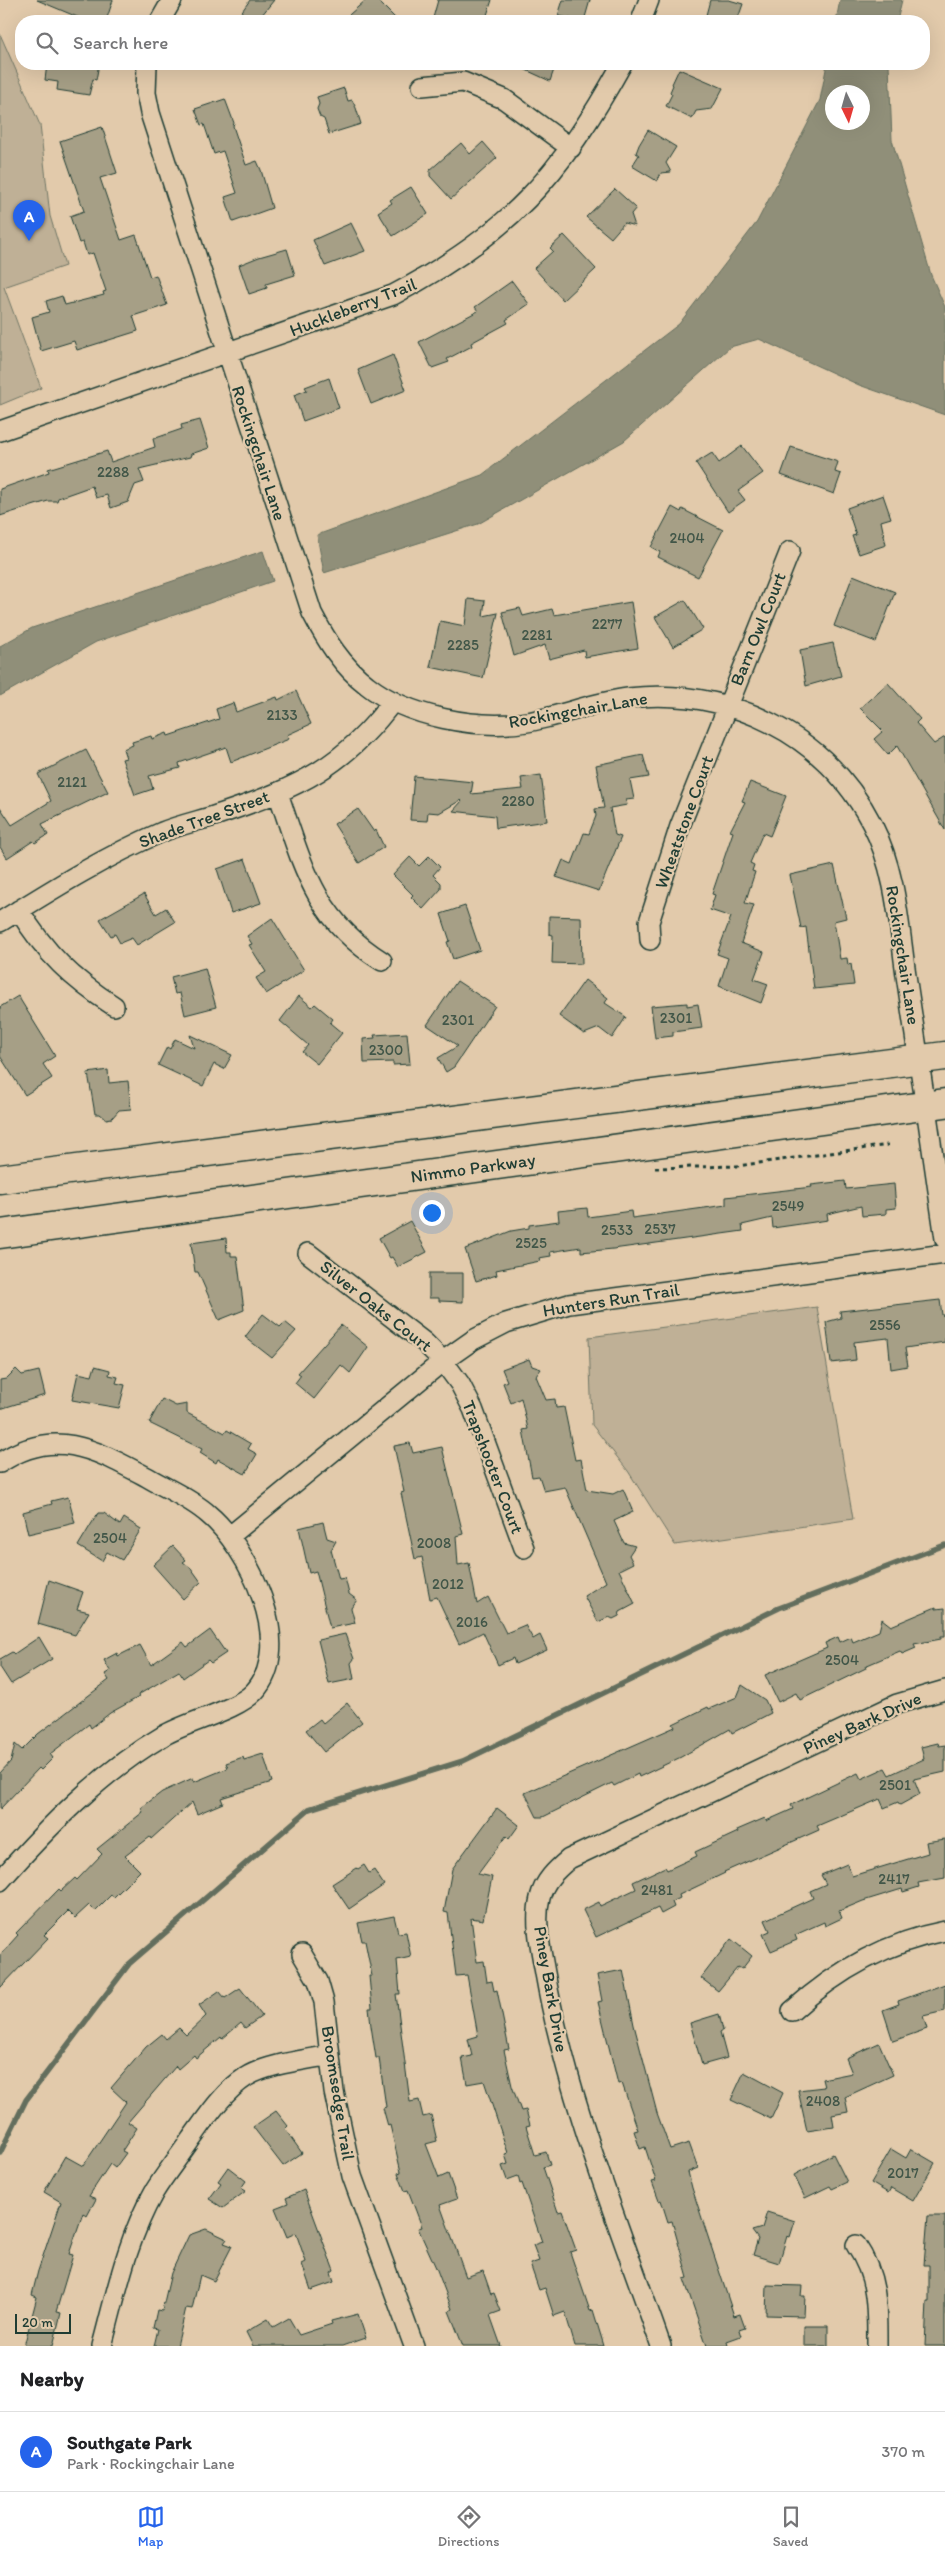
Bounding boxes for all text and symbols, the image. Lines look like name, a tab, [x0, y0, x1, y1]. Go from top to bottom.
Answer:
search box	[15, 15, 930, 70]
icon: search	[33, 29, 61, 57]
text: Search here	[73, 31, 168, 54]
north arrow	[825, 85, 870, 130]
pin: A	[13, 200, 45, 241]
street label: Huckleberry Trail	[286, 273, 420, 341]
street label: Rockingchair Lane	[227, 383, 291, 523]
house number: 2288	[97, 463, 129, 481]
house number: 2404	[669, 529, 705, 547]
street label: Barn Owl Court	[725, 569, 791, 689]
house number: 2277	[592, 615, 623, 633]
house number: 2281	[522, 626, 553, 644]
house number: 2285	[447, 636, 479, 654]
street label: Rockingchair Lane	[507, 687, 649, 733]
house number: 2133	[266, 706, 298, 724]
street label: Wheatstone Court	[650, 752, 718, 892]
house number: 2121	[57, 773, 87, 791]
street label: Shade Tree Street	[136, 785, 273, 853]
house number: 2280	[501, 792, 535, 810]
street label: Rockingchair Lane	[881, 884, 925, 1026]
house number: 2301	[660, 1009, 692, 1027]
house number: 2301	[442, 1011, 474, 1029]
house number: 2300	[369, 1041, 403, 1059]
street label: Nimmo Parkway	[409, 1148, 537, 1188]
house number: 2549	[772, 1197, 804, 1215]
your location	[419, 1200, 445, 1226]
house number: 2537	[644, 1220, 676, 1238]
house number: 2533	[601, 1221, 633, 1239]
house number: 2525	[515, 1234, 547, 1252]
street label: Silver Oaks Court	[316, 1255, 437, 1357]
street label: Hunters Run Trail	[541, 1278, 681, 1322]
house number: 2556	[869, 1316, 901, 1334]
street label: Trapshooter Court	[457, 1397, 529, 1537]
house number: 2504	[93, 1529, 127, 1547]
house number: 2008	[417, 1534, 451, 1552]
house number: 2012	[432, 1575, 464, 1593]
house number: 2016	[456, 1613, 488, 1631]
house number: 2504	[825, 1651, 859, 1669]
street label: Piney Bark Drive	[799, 1687, 925, 1759]
house number: 2501	[879, 1776, 911, 1794]
house number: 2417	[878, 1870, 910, 1888]
house number: 2481	[641, 1881, 673, 1899]
street label: Piney Bark Drive	[529, 1924, 573, 2054]
street label: Broomsedge Trail	[317, 2024, 359, 2162]
house number: 2408	[806, 2092, 840, 2110]
house number: 2017	[887, 2164, 919, 2182]
scale bar	[15, 2311, 71, 2334]
text: 20 m	[22, 2314, 53, 2331]
text: Nearby	[20, 2366, 84, 2391]
text: Southgate Park	[67, 2431, 192, 2454]
text: A	[31, 2442, 41, 2461]
text: 370 m	[881, 2442, 925, 2461]
text: Park · Rockingchair Lane	[67, 2454, 235, 2473]
tab: Map	[137, 2503, 165, 2550]
tab: Directions	[438, 2503, 499, 2550]
tab: Saved	[773, 2503, 808, 2550]

